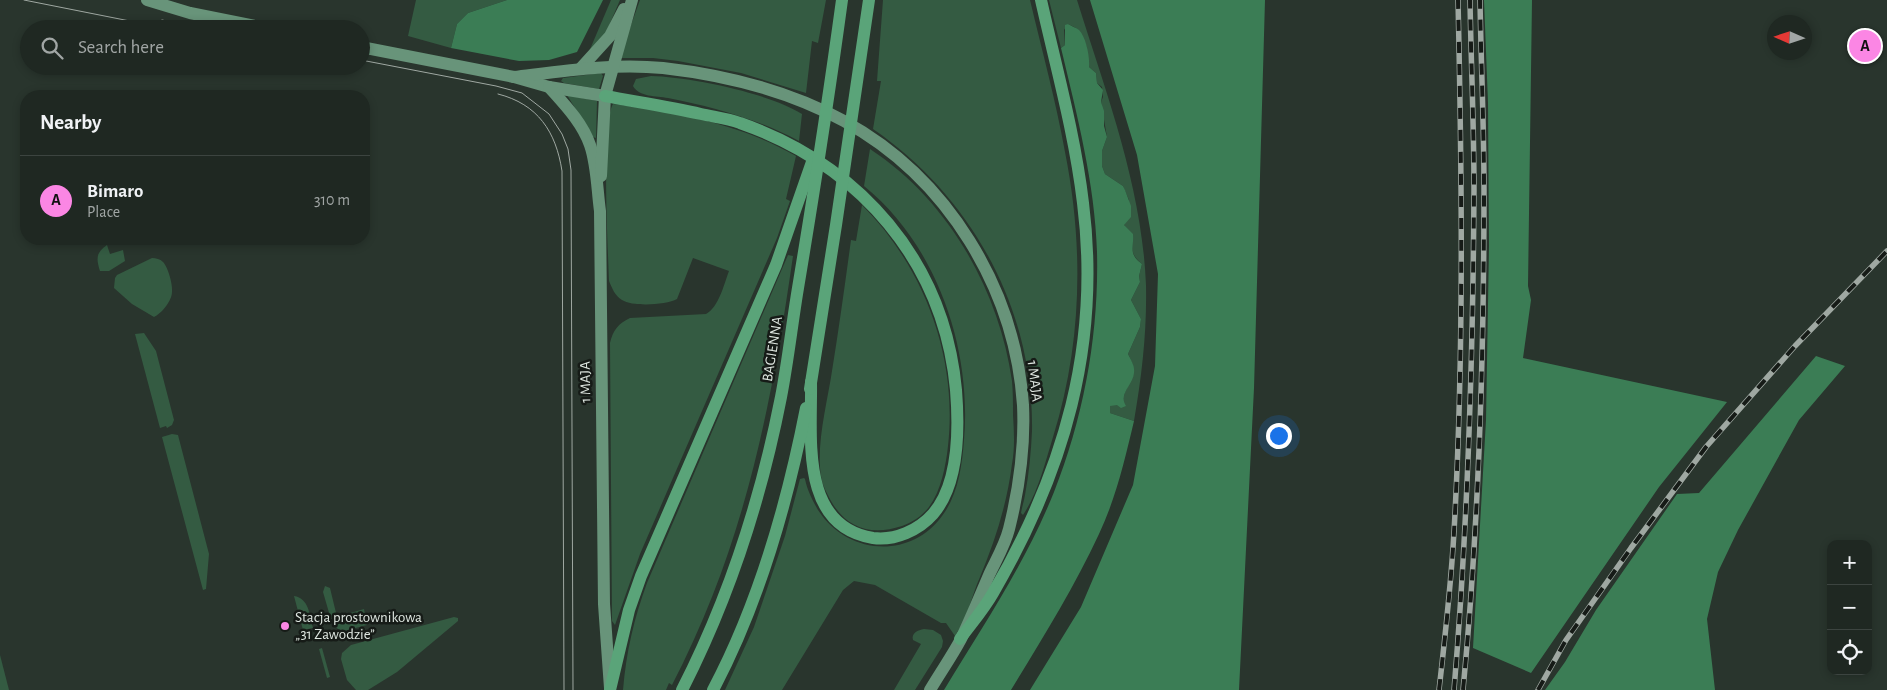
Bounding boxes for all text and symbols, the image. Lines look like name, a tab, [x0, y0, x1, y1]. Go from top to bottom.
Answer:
north arrow	[1767, 15, 1812, 60]
search box	[20, 20, 370, 75]
pin: A	[1849, 27, 1881, 65]
icon: search	[38, 34, 66, 62]
text: Search here	[78, 38, 164, 57]
text: Nearby	[40, 112, 101, 133]
text: Bimaro	[87, 182, 143, 201]
text: A	[51, 192, 61, 208]
text: 310 m	[314, 192, 350, 208]
text: Place	[87, 204, 120, 220]
street label: BAGIENNA	[760, 315, 785, 383]
street label: 1 MAJA	[1025, 360, 1045, 403]
street label: 1 MAJA	[578, 361, 593, 403]
your location	[1266, 423, 1292, 449]
map controls	[1827, 540, 1872, 675]
button: +	[1827, 540, 1872, 585]
button: −	[1827, 585, 1872, 630]
place label: Stacja prostownikowa „31 Zawodzie”	[295, 610, 422, 642]
marker: Stacja prostownikowa „31 Zawodzie”	[279, 620, 291, 632]
button: locate	[1827, 630, 1872, 675]

